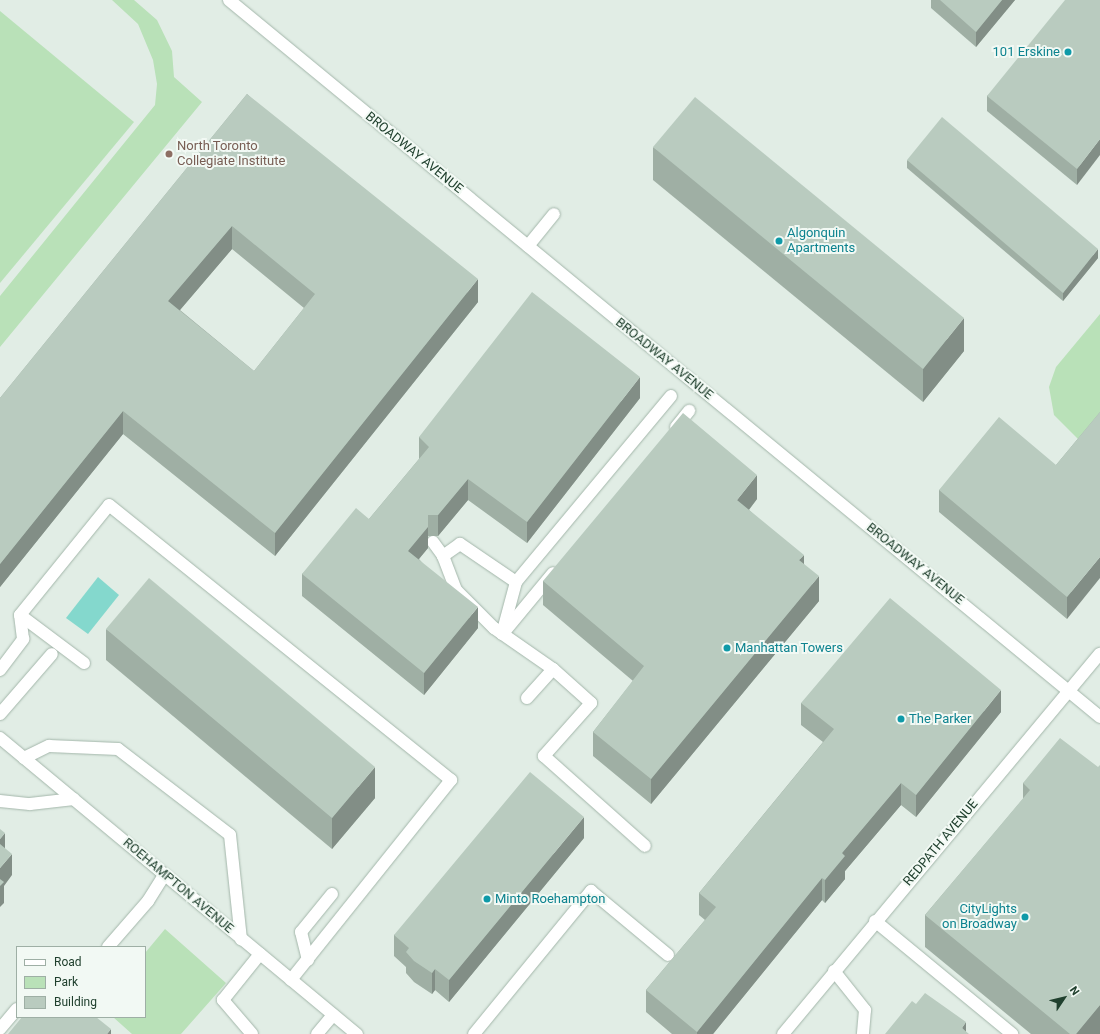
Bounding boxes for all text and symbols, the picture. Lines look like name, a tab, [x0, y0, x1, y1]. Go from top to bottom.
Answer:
place label: 101 Erskine	[993, 44, 1060, 60]
marker: 101 Erskine	[1063, 47, 1073, 57]
street label: BROADWAY AVENUE	[362, 109, 466, 197]
place label: North Toronto Collegiate Institute	[177, 139, 285, 170]
marker: North Toronto Collegiate Institute	[164, 149, 174, 159]
place label: Algonquin Apartments	[787, 226, 855, 257]
marker: Algonquin Apartments	[774, 236, 784, 246]
street label: BROADWAY AVENUE	[612, 315, 716, 403]
street label: BROADWAY AVENUE	[863, 520, 967, 608]
place label: Manhattan Towers	[735, 640, 843, 656]
marker: Manhattan Towers	[722, 643, 732, 653]
place label: The Parker	[909, 711, 971, 727]
marker: The Parker	[896, 714, 906, 724]
street label: REDPATH AVENUE	[900, 797, 982, 889]
street label: ROEHAMPTON AVENUE	[120, 835, 236, 937]
place label: Minto Roehampton	[495, 891, 605, 907]
marker: Minto Roehampton	[482, 894, 492, 904]
place label: CityLights on Broadway	[942, 902, 1017, 933]
marker: CityLights on Broadway	[1020, 912, 1030, 922]
legend	[16, 946, 146, 1018]
text: Road	[54, 955, 82, 969]
text: Park	[54, 975, 78, 989]
north arrow	[1044, 978, 1084, 1018]
text: N	[1067, 984, 1082, 998]
text: Building	[54, 995, 97, 1009]

